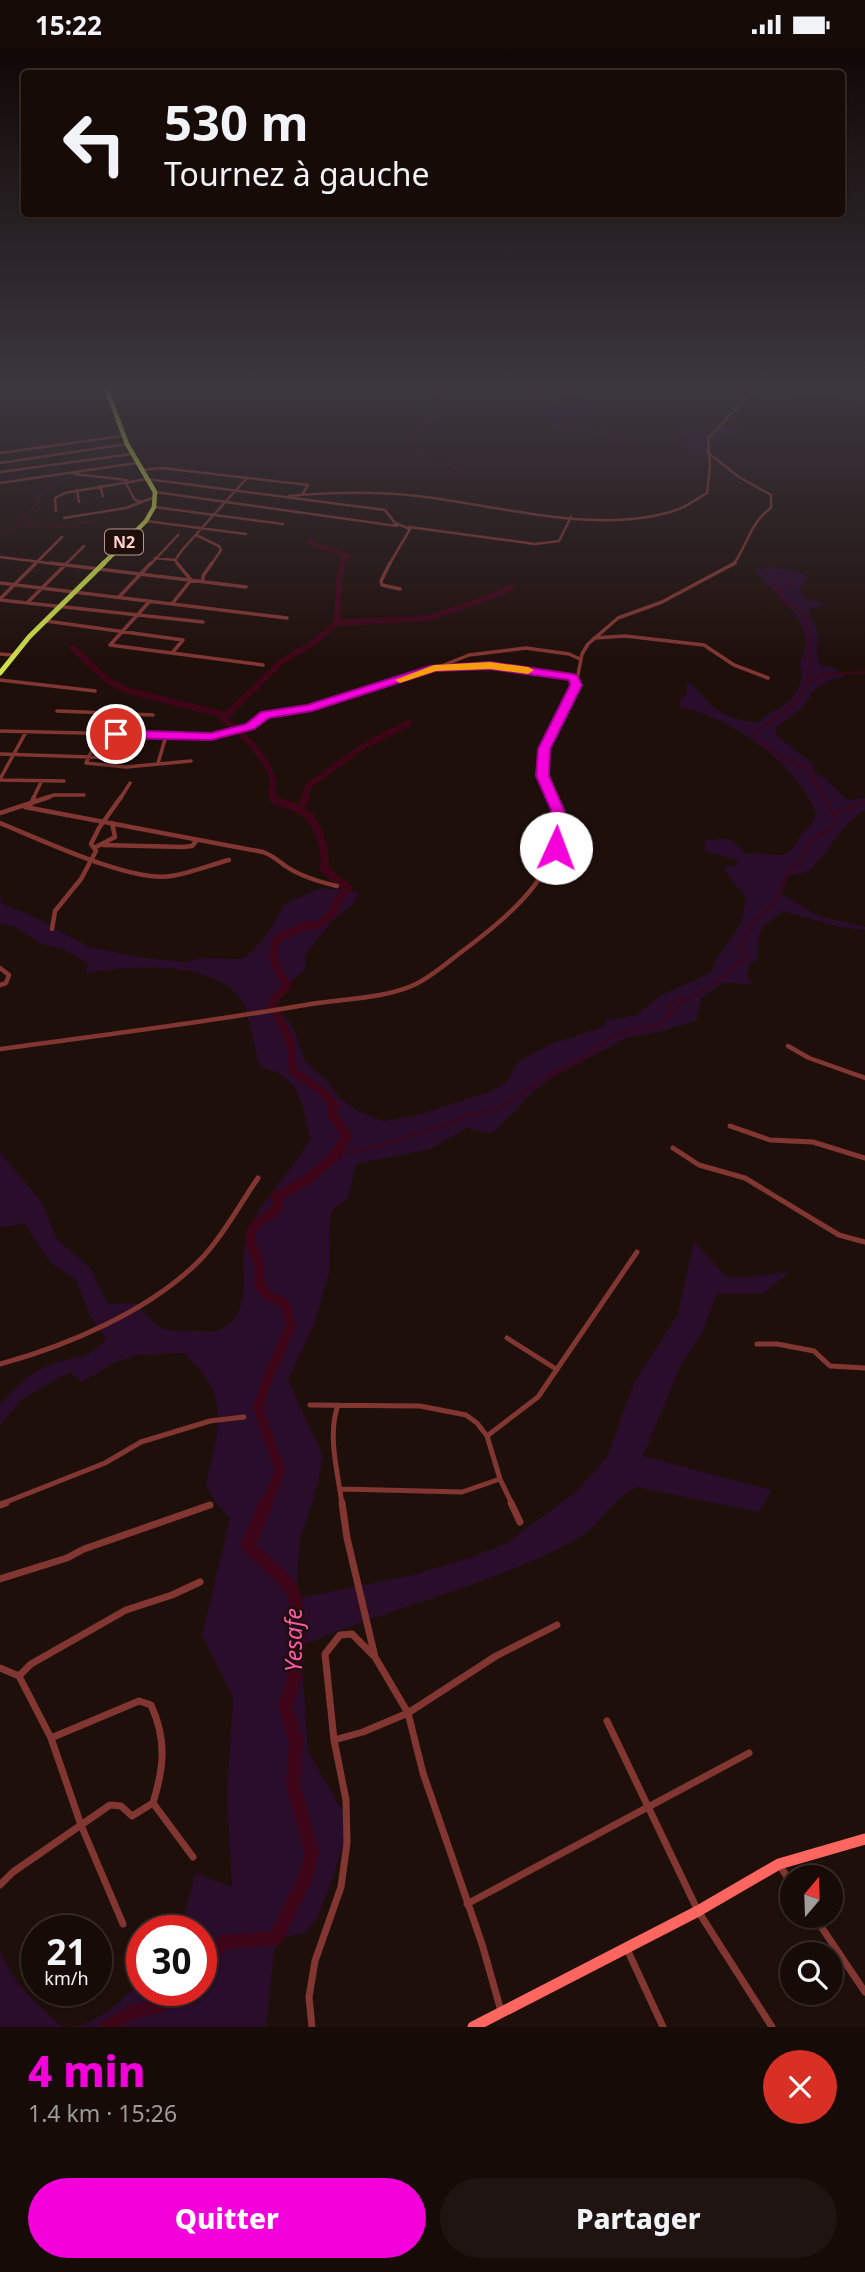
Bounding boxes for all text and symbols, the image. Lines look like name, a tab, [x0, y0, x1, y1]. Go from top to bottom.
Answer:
text: 15:22	[35, 7, 102, 43]
text: 530 m	[164, 89, 309, 155]
icon: left	[49, 98, 140, 189]
text: Tournez à gauche	[164, 152, 430, 195]
road number: N2	[105, 529, 143, 555]
pin	[86, 704, 146, 764]
icon: arrive	[97, 715, 135, 753]
position arrow	[519, 811, 593, 885]
water label: Yesafe	[277, 1608, 309, 1672]
north arrow	[780, 1865, 844, 1929]
map controls	[780, 1865, 843, 2005]
speed limit sign: 30	[126, 1915, 217, 2006]
text: 21	[46, 1928, 87, 1975]
button: search	[780, 1942, 843, 2005]
text: km/h	[44, 1966, 89, 1990]
text: 4 min	[28, 2042, 145, 2099]
button: close	[763, 2050, 837, 2124]
text: 1.4 km · 15:26	[28, 2097, 177, 2129]
button: Quitter	[28, 2178, 426, 2258]
button: Partager	[440, 2178, 837, 2258]

